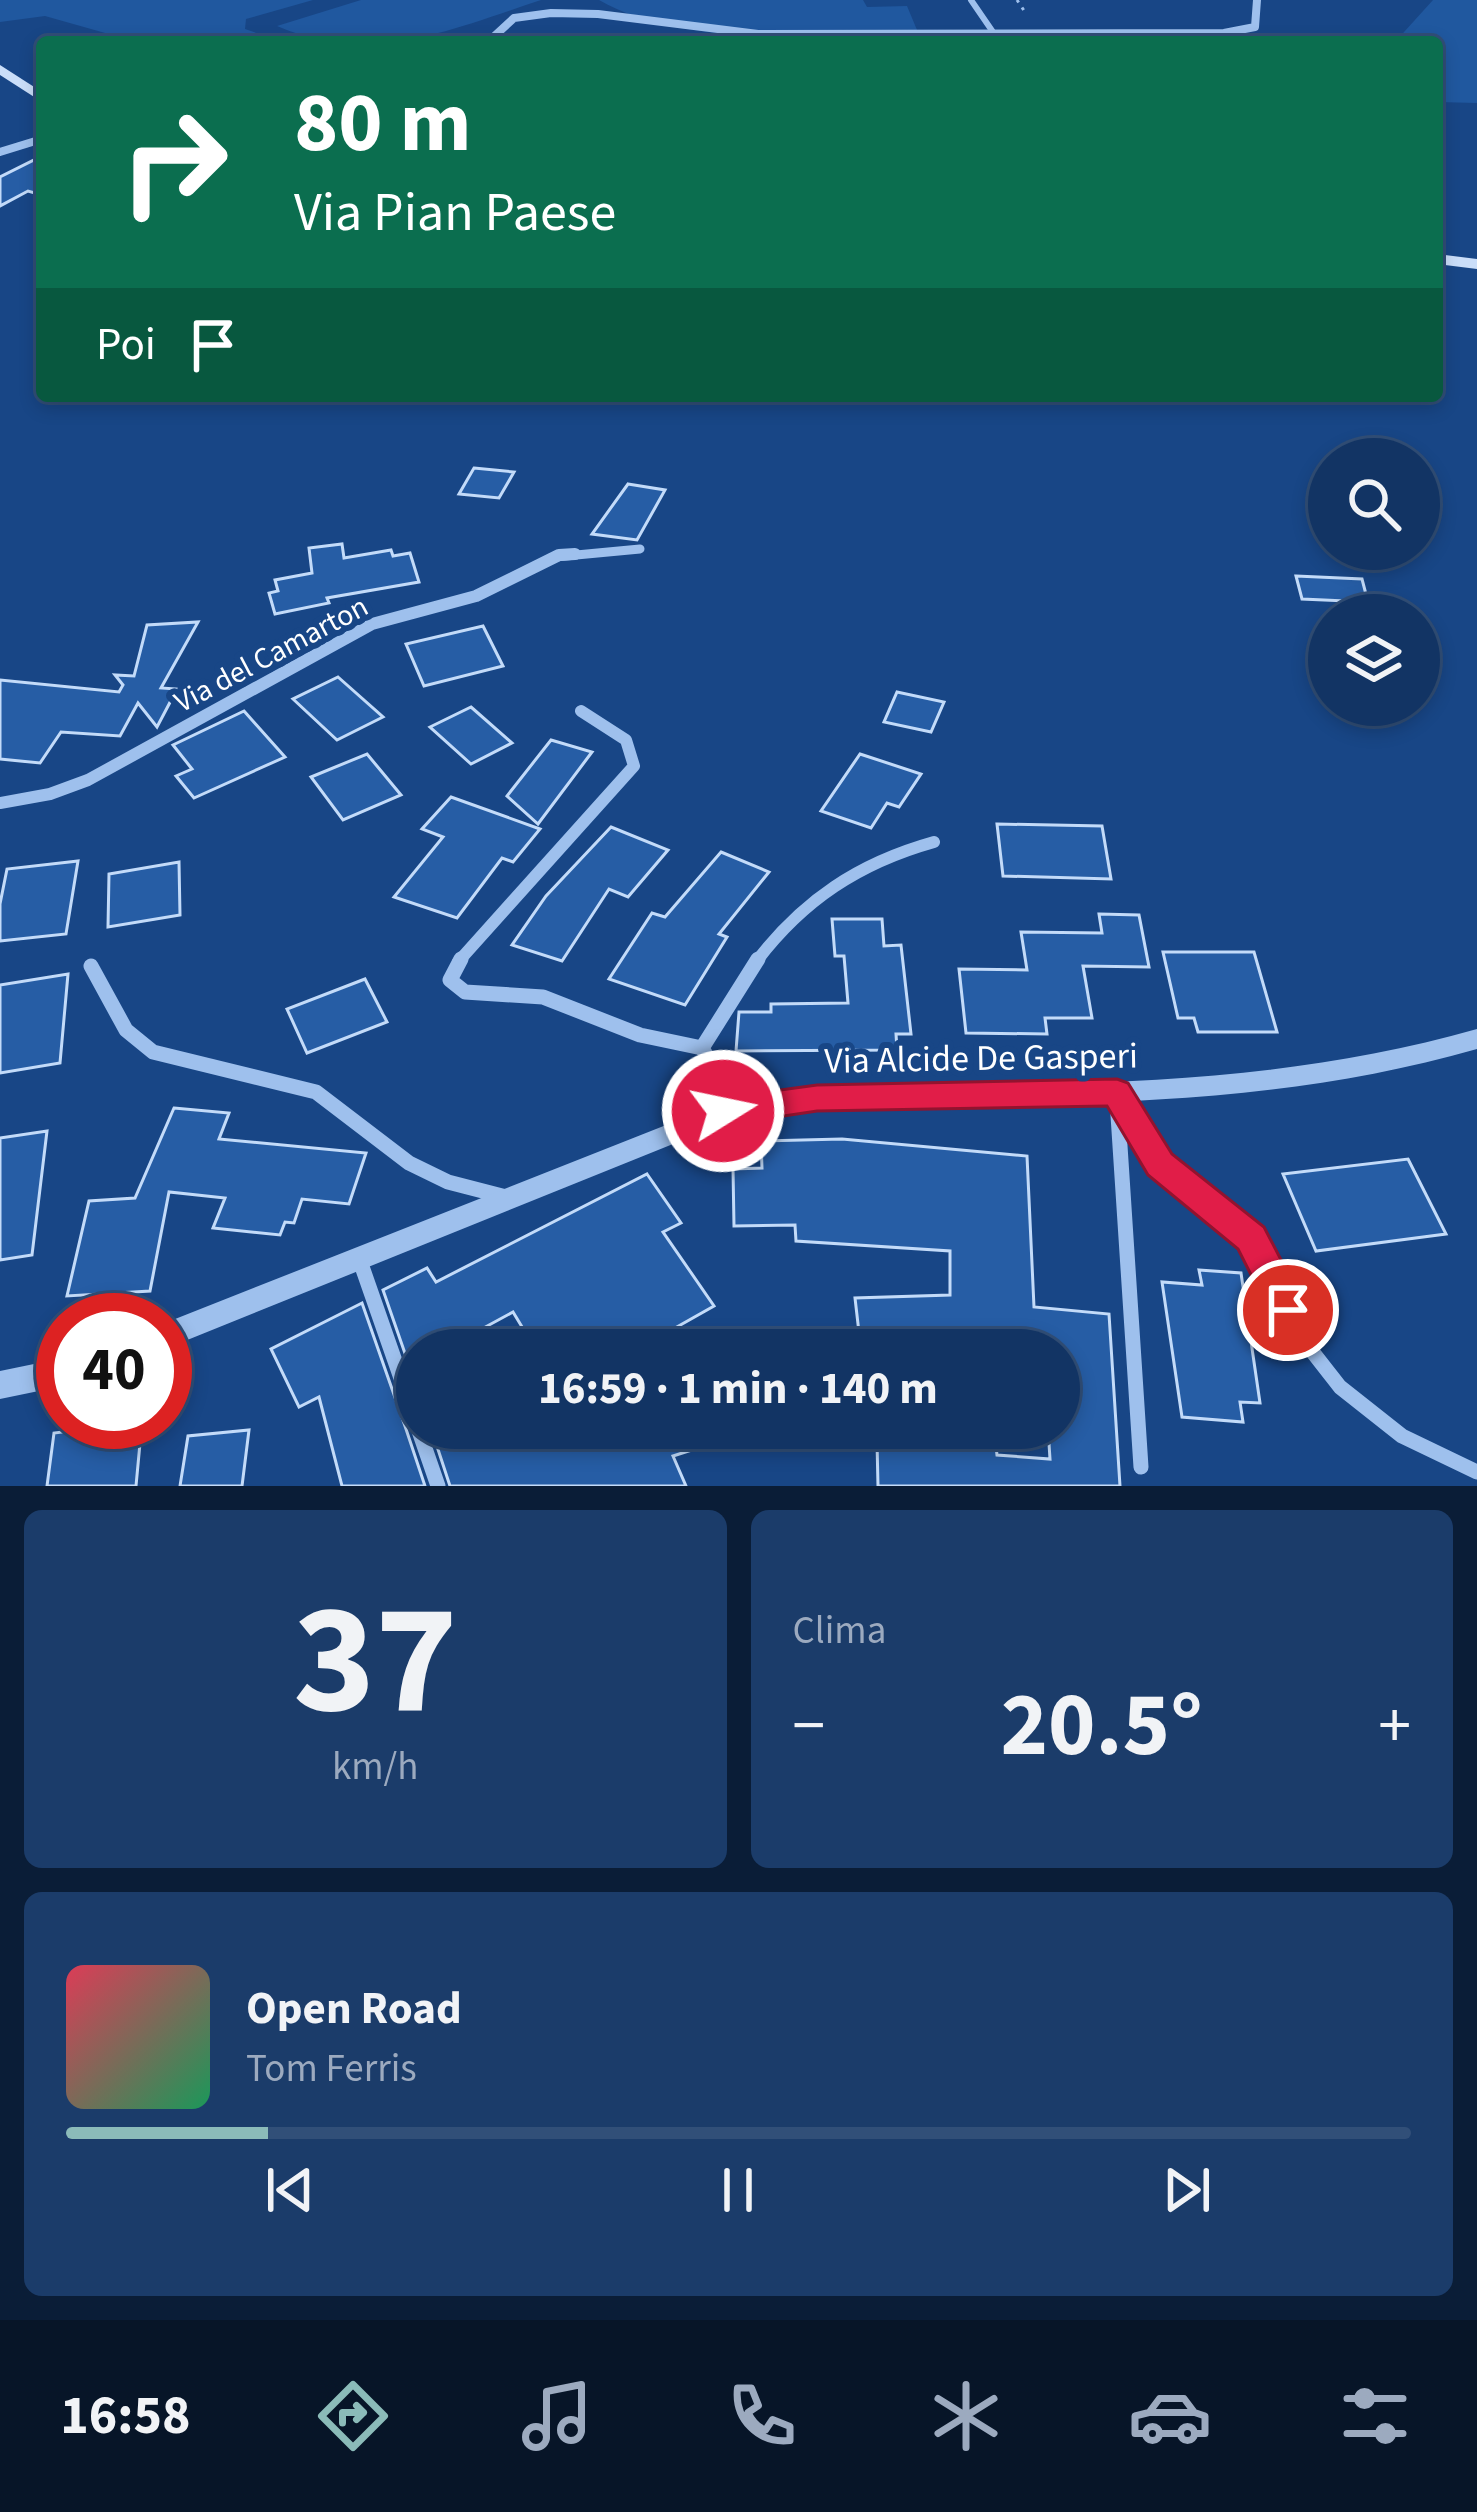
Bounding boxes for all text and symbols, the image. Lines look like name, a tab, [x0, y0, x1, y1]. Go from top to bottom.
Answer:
text: 80 m	[294, 64, 472, 184]
icon: right	[96, 84, 252, 240]
text: Via Pian Paese	[294, 175, 616, 252]
icon: arrive	[180, 312, 246, 378]
text: Poi	[96, 313, 156, 377]
map controls	[1308, 438, 1440, 726]
button: search	[1308, 438, 1440, 570]
street label: Via del Camarton	[167, 585, 376, 724]
button: layers	[1308, 594, 1440, 726]
street label: Via Alcide De Gasperi	[824, 1030, 1138, 1087]
position arrow	[660, 1048, 786, 1174]
pin	[1237, 1259, 1339, 1361]
icon: arrive	[1255, 1277, 1321, 1343]
speed limit sign: 40	[36, 1293, 192, 1449]
text: 16:59 · 1 min · 140 m	[538, 1357, 938, 1421]
text: 37	[293, 1550, 458, 1772]
text: Clima	[793, 1603, 886, 1659]
text: 20.5°	[1001, 1662, 1203, 1790]
text: −	[793, 1679, 825, 1773]
text: +	[1378, 1679, 1411, 1773]
text: km/h	[332, 1739, 419, 1795]
text: Open Road	[246, 1977, 462, 2041]
text: Tom Ferris	[246, 2041, 417, 2097]
icon: previous	[257, 2157, 323, 2223]
icon: pause	[705, 2157, 771, 2223]
icon: next	[1154, 2157, 1220, 2223]
icon: directions	[311, 2374, 395, 2458]
icon: music	[515, 2374, 599, 2458]
icon: phone	[720, 2374, 804, 2458]
icon: climate	[924, 2374, 1008, 2458]
icon: car	[1128, 2374, 1212, 2458]
icon: filters	[1333, 2374, 1417, 2458]
text: 16:58	[60, 2378, 190, 2455]

